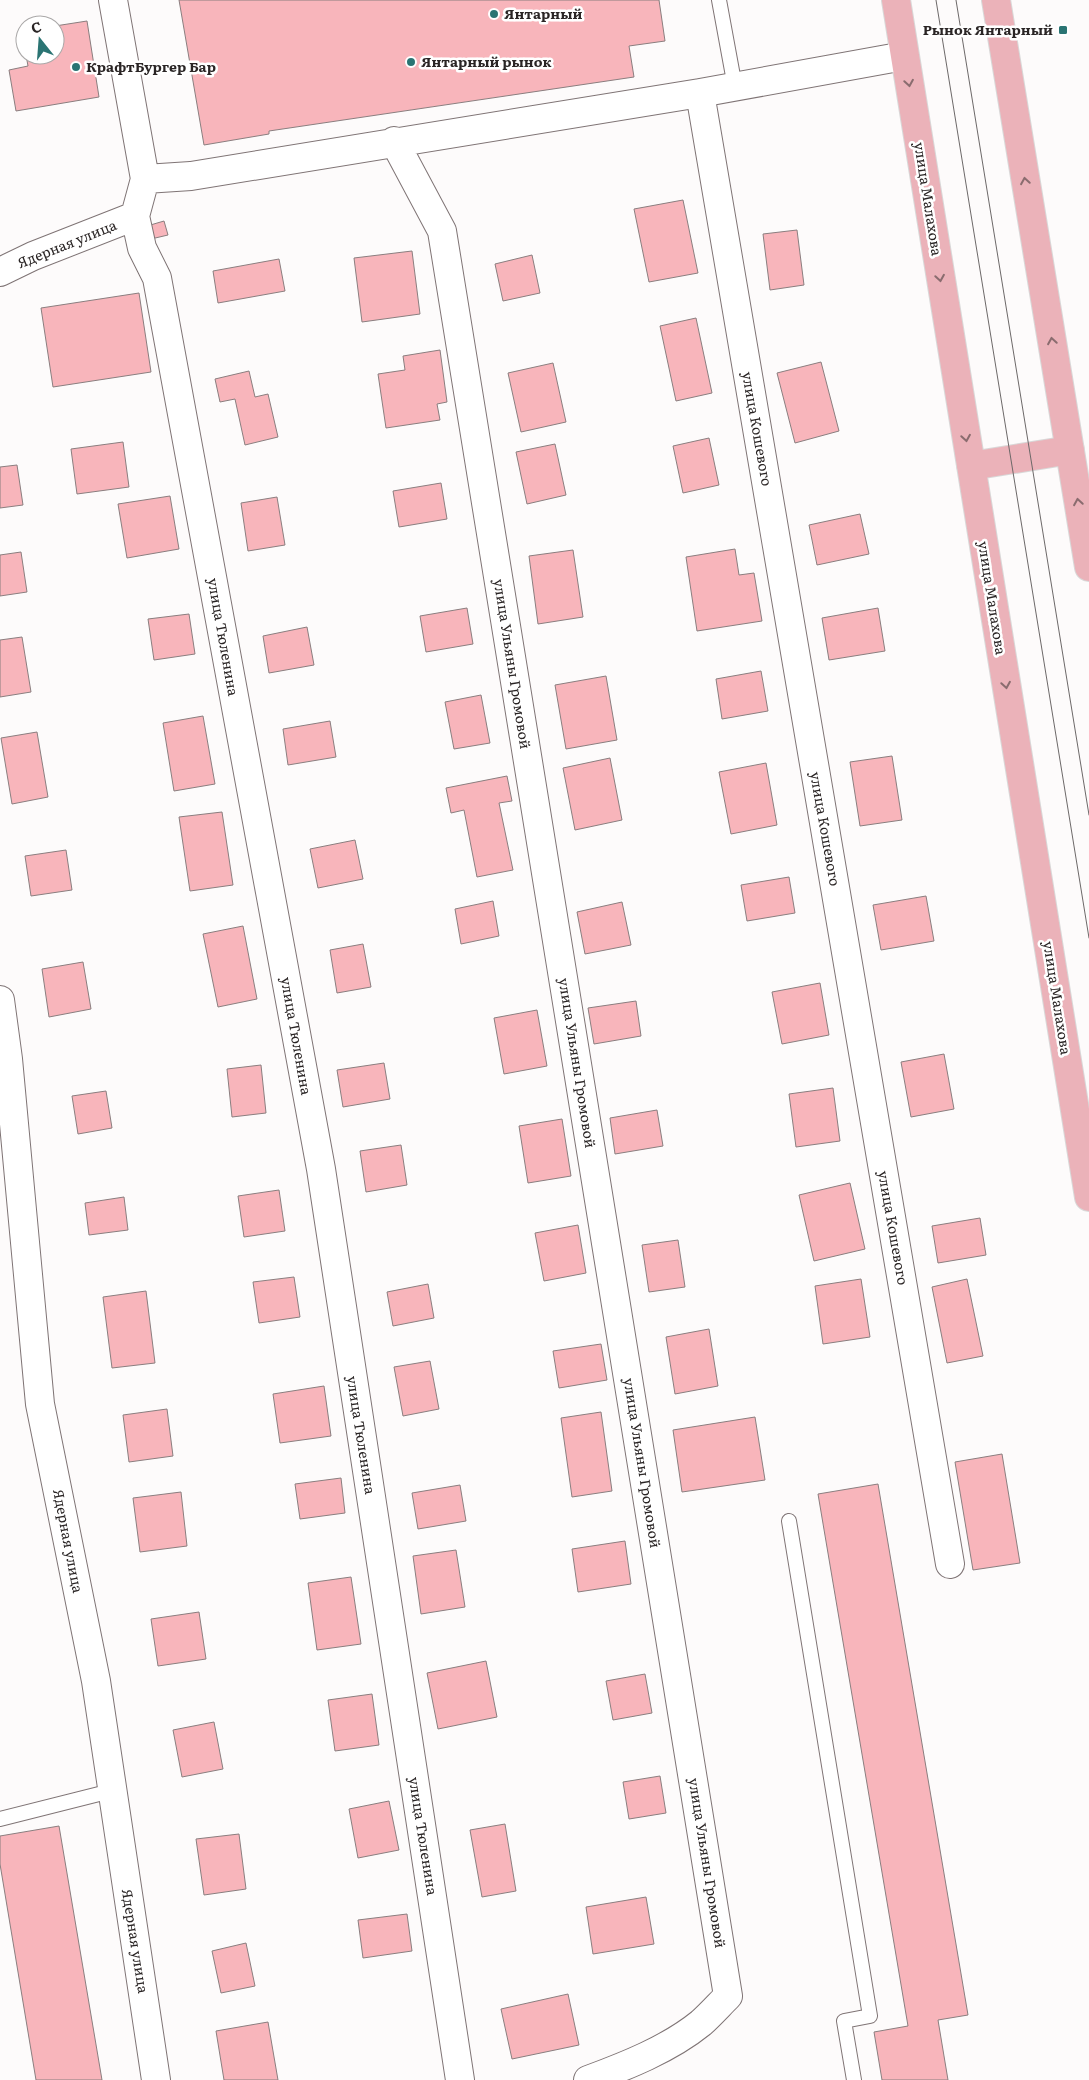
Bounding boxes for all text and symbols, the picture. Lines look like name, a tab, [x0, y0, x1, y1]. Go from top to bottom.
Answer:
place label: Янтарный	[504, 3, 583, 23]
marker: Янтарный	[488, 8, 500, 20]
north arrow	[15, 15, 65, 65]
text: С	[28, 16, 44, 38]
place label: Рынок Янтарный	[923, 19, 1053, 39]
marker: Рынок Янтарный	[1057, 24, 1069, 36]
place label: Янтарный рынок	[421, 51, 552, 71]
place label: КрафтБургер Бар	[86, 56, 216, 76]
marker: Янтарный рынок	[405, 56, 417, 68]
marker: КрафтБургер Бар	[70, 61, 82, 73]
one-way arrow	[903, 78, 913, 87]
street label: улица Малахова	[910, 141, 948, 258]
one-way arrow	[1021, 177, 1031, 185]
street label: Ядерная улица	[14, 214, 120, 272]
one-way arrow	[935, 273, 945, 282]
one-way arrow	[1047, 337, 1057, 346]
street label: улица Кошевого	[738, 370, 778, 488]
one-way arrow	[961, 434, 971, 442]
one-way arrow	[1074, 497, 1084, 506]
street label: улица Малахова	[974, 540, 1012, 657]
street label: улица Тюленина	[204, 576, 244, 698]
street label: улица Ульяны Громовой	[490, 577, 536, 750]
one-way arrow	[1001, 680, 1011, 689]
street label: улица Кошевого	[806, 770, 846, 888]
street label: улица Малахова	[1039, 940, 1077, 1057]
street label: улица Тюленина	[277, 975, 317, 1097]
street label: улица Ульяны Громовой	[555, 976, 601, 1149]
street label: улица Кошевого	[874, 1169, 914, 1287]
street label: улица Тюленина	[343, 1374, 381, 1496]
street label: улица Ульяны Громовой	[620, 1376, 666, 1549]
street label: Ядерная улица	[49, 1487, 89, 1595]
street label: улица Тюленина	[405, 1775, 443, 1897]
street label: улица Ульяны Громовой	[685, 1776, 731, 1949]
street label: Ядерная улица	[118, 1887, 154, 1995]

